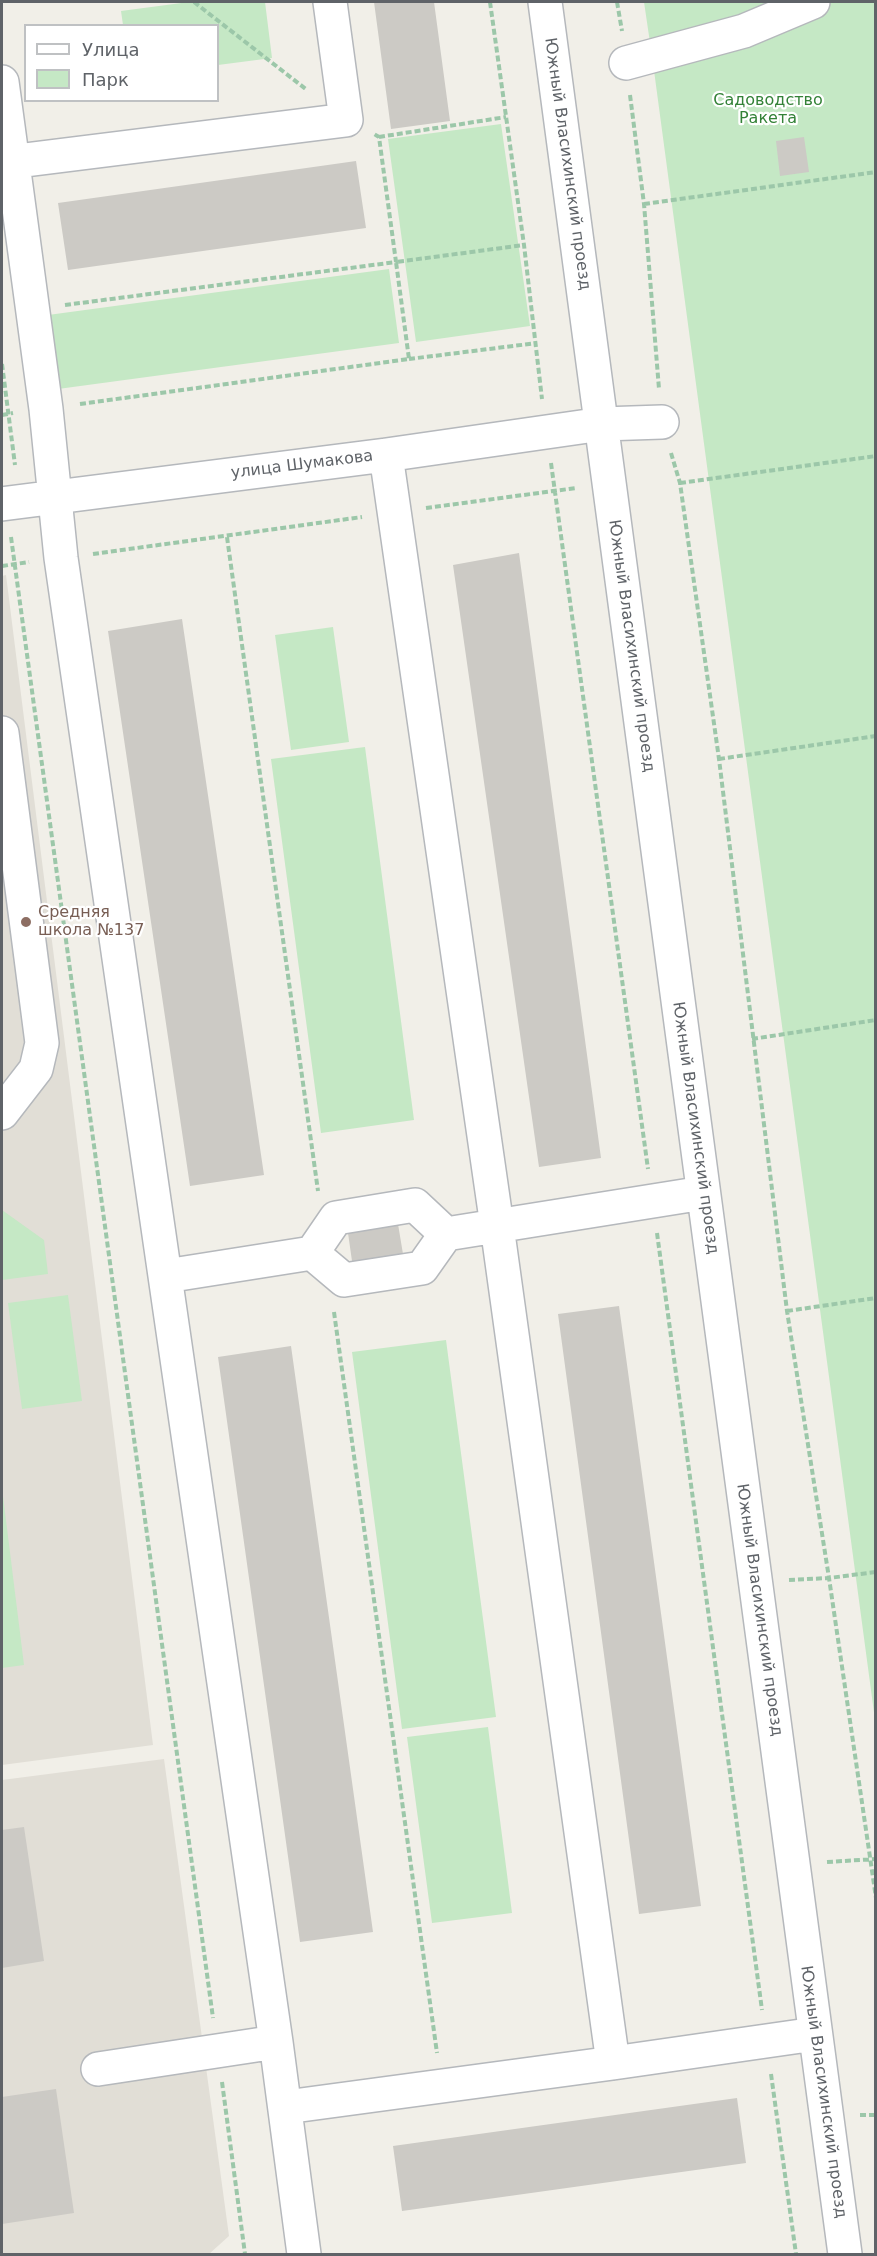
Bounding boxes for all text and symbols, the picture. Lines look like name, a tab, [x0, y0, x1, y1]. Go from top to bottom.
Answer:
legend	[24, 24, 219, 102]
street label: Южный Власихинский проезд	[540, 36, 594, 292]
text: Улица	[82, 39, 139, 60]
text: Парк	[82, 69, 129, 90]
park label: Садоводство Ракета	[713, 91, 823, 129]
street label: улица Шумакова	[230, 447, 374, 483]
street label: Южный Власихинский проезд	[604, 518, 658, 774]
place label: Средняя школа №137	[38, 903, 144, 941]
marker: Средняя школа №137	[19, 915, 33, 929]
street label: Южный Власихинский проезд	[668, 1000, 722, 1256]
street label: Южный Власихинский проезд	[732, 1482, 786, 1738]
street label: Южный Власихинский проезд	[796, 1964, 850, 2220]

